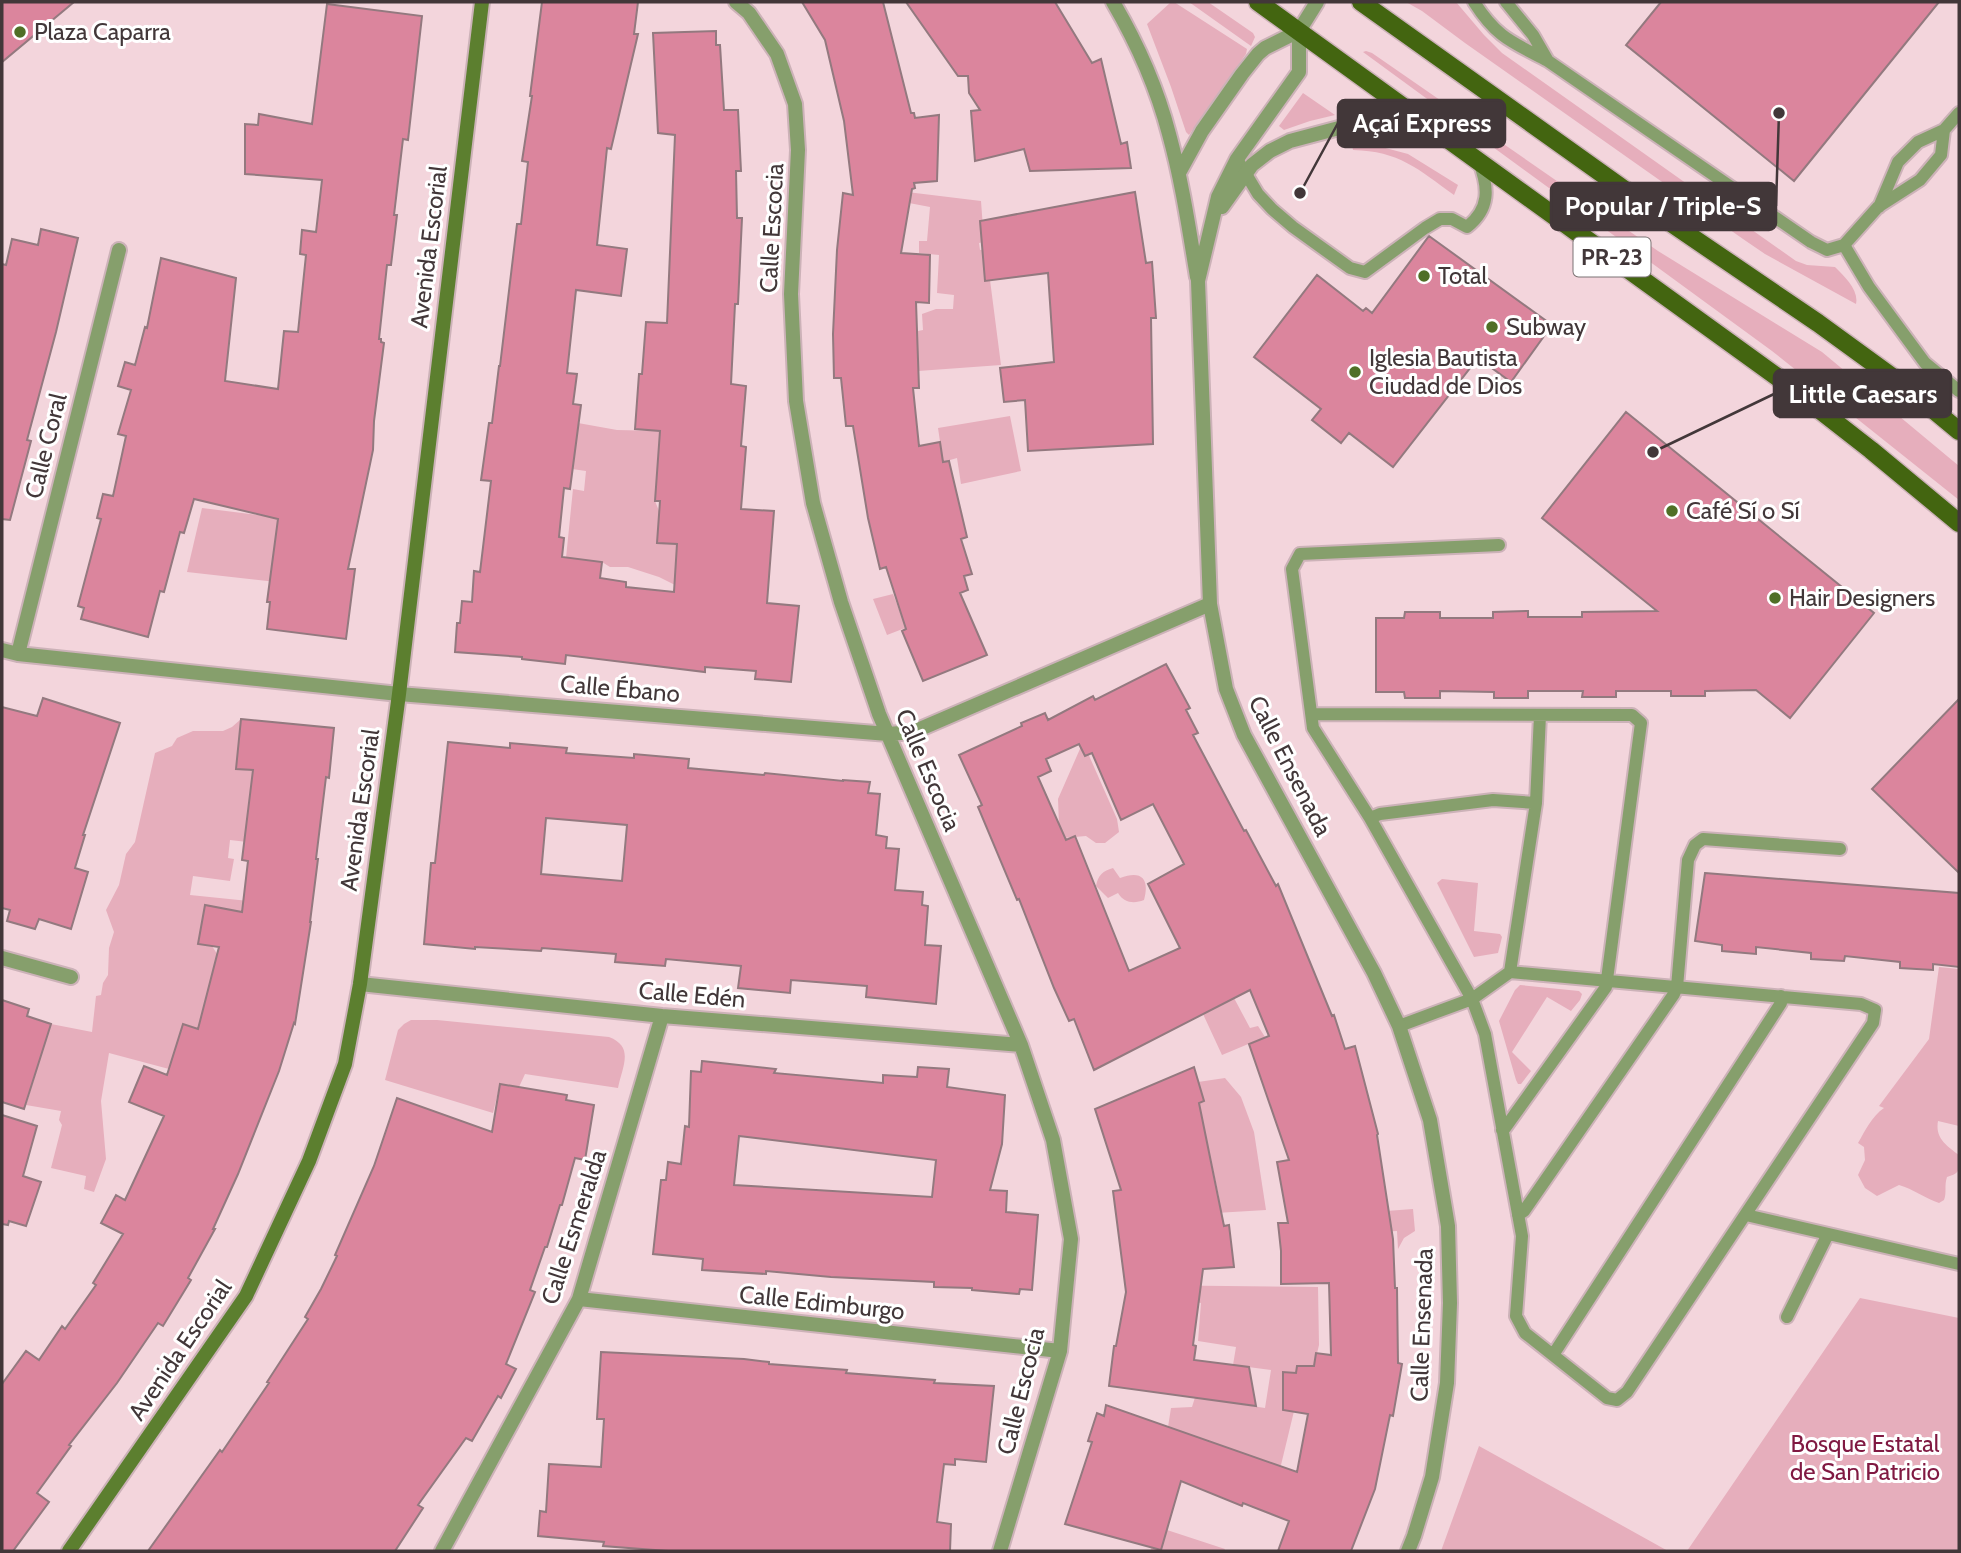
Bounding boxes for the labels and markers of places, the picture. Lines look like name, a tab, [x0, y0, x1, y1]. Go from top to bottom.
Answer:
place label: Plaza Caparra	[34, 17, 171, 46]
marker: Plaza Caparra	[12, 24, 28, 40]
callout: Açaí Express	[1338, 100, 1505, 147]
callout: Popular / Triple-S	[1551, 183, 1776, 230]
place label: Total	[1438, 261, 1488, 290]
marker: Total	[1416, 268, 1432, 284]
place label: Subway	[1506, 312, 1586, 341]
marker: Subway	[1484, 319, 1500, 335]
place label: Iglesia Bautista Ciudad de Dios	[1369, 343, 1522, 400]
marker: Iglesia Bautista Ciudad de Dios	[1347, 364, 1363, 380]
callout: Little Caesars	[1774, 370, 1951, 417]
place label: Café Sí o Sí	[1686, 496, 1800, 525]
marker: Café Sí o Sí	[1664, 503, 1680, 519]
place label: Hair Designers	[1789, 583, 1935, 612]
marker: Hair Designers	[1767, 590, 1783, 606]

